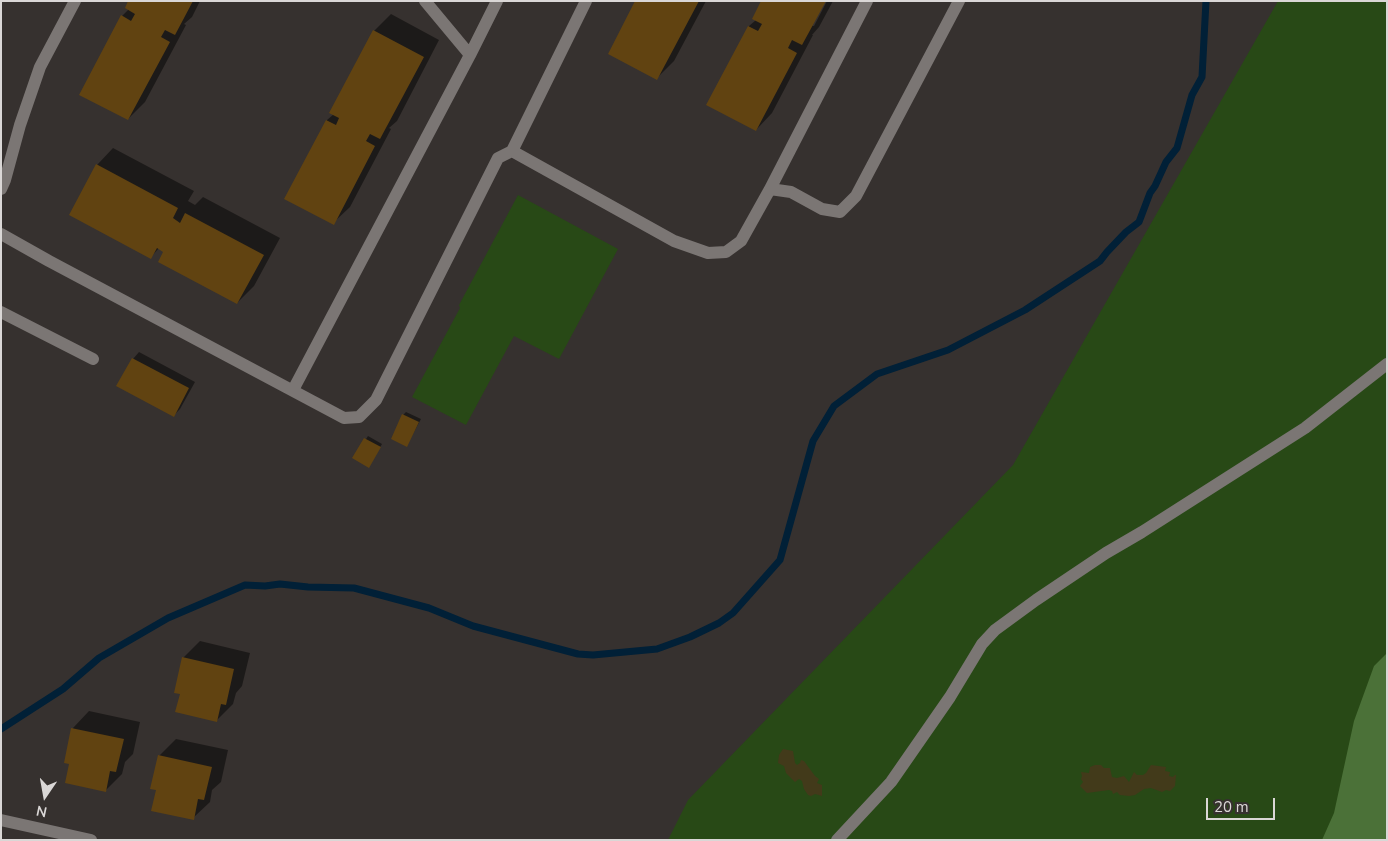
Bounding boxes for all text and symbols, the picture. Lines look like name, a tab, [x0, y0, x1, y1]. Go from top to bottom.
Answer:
north arrow	[20, 771, 70, 821]
scale bar	[1208, 788, 1277, 820]
text: 20 m	[1214, 797, 1249, 817]
text: N	[35, 801, 49, 822]

